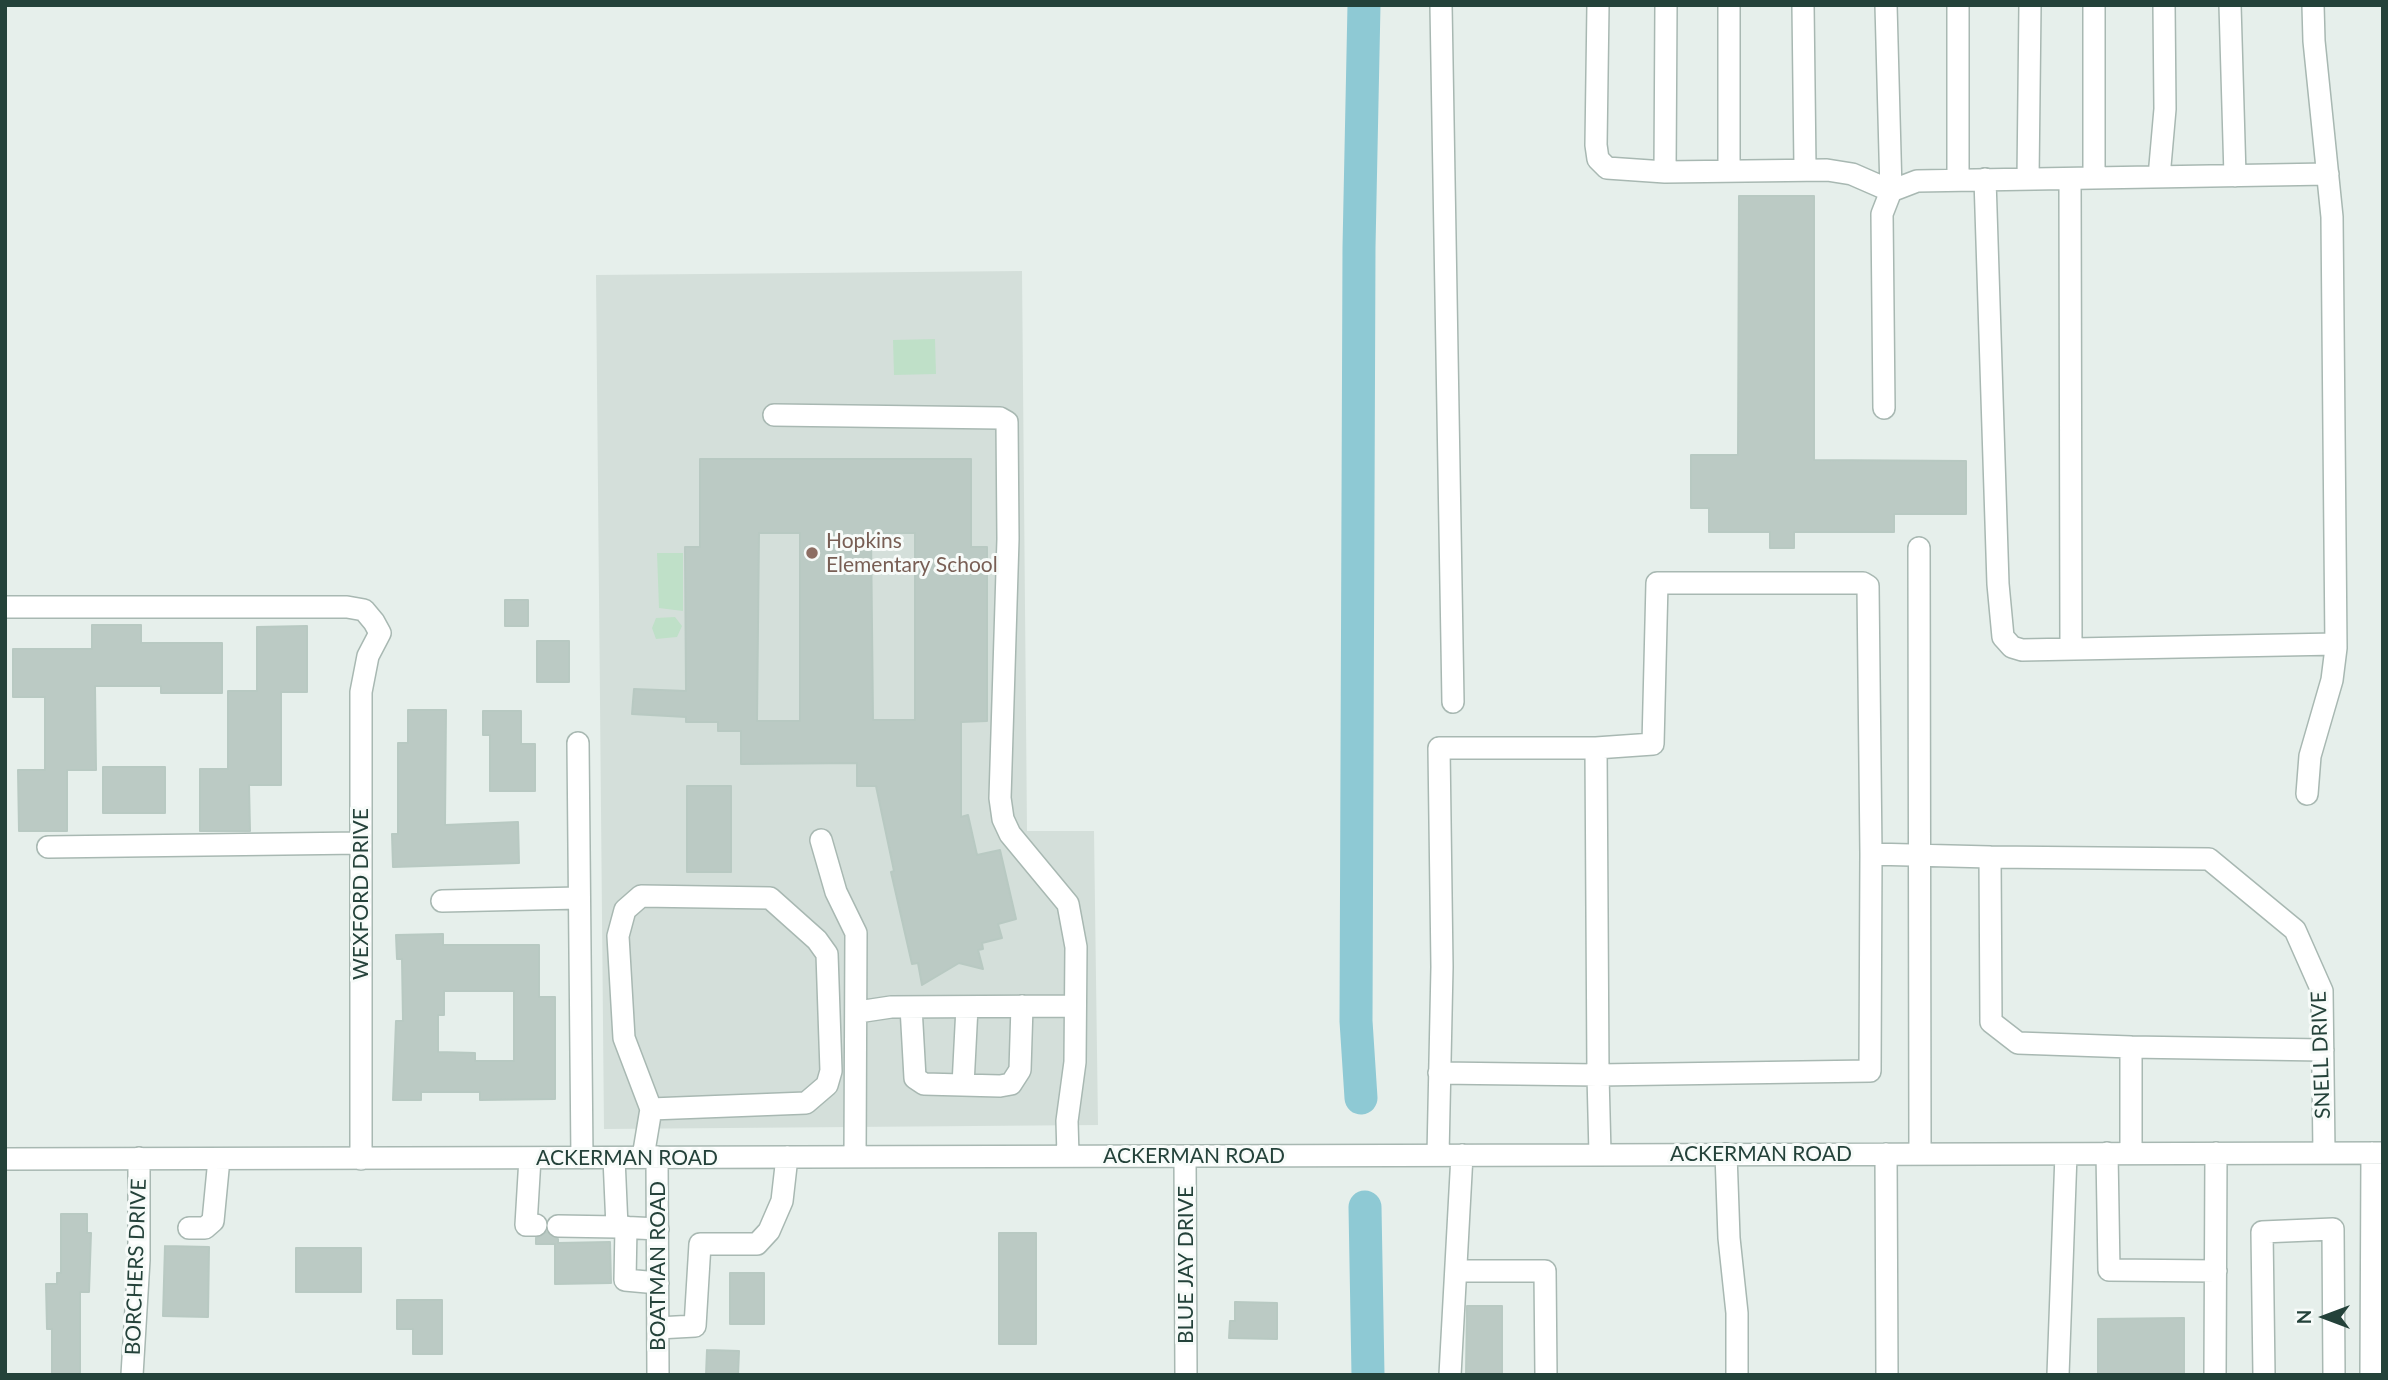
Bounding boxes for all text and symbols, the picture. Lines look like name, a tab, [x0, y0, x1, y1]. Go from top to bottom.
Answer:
place label: Hopkins Elementary School	[826, 528, 998, 578]
marker: Hopkins Elementary School	[804, 545, 820, 561]
street label: WEXFORD DRIVE	[348, 808, 374, 980]
street label: SNELL DRIVE	[2306, 991, 2336, 1119]
street label: ACKERMAN ROAD	[1670, 1141, 1852, 1167]
street label: ACKERMAN ROAD	[1103, 1143, 1285, 1169]
street label: ACKERMAN ROAD	[536, 1145, 718, 1171]
street label: BORCHERS DRIVE	[120, 1178, 152, 1356]
street label: BOATMAN ROAD	[645, 1181, 671, 1351]
street label: BLUE JAY DRIVE	[1173, 1186, 1199, 1344]
north arrow	[2290, 1282, 2360, 1352]
text: N	[2292, 1310, 2315, 1324]

